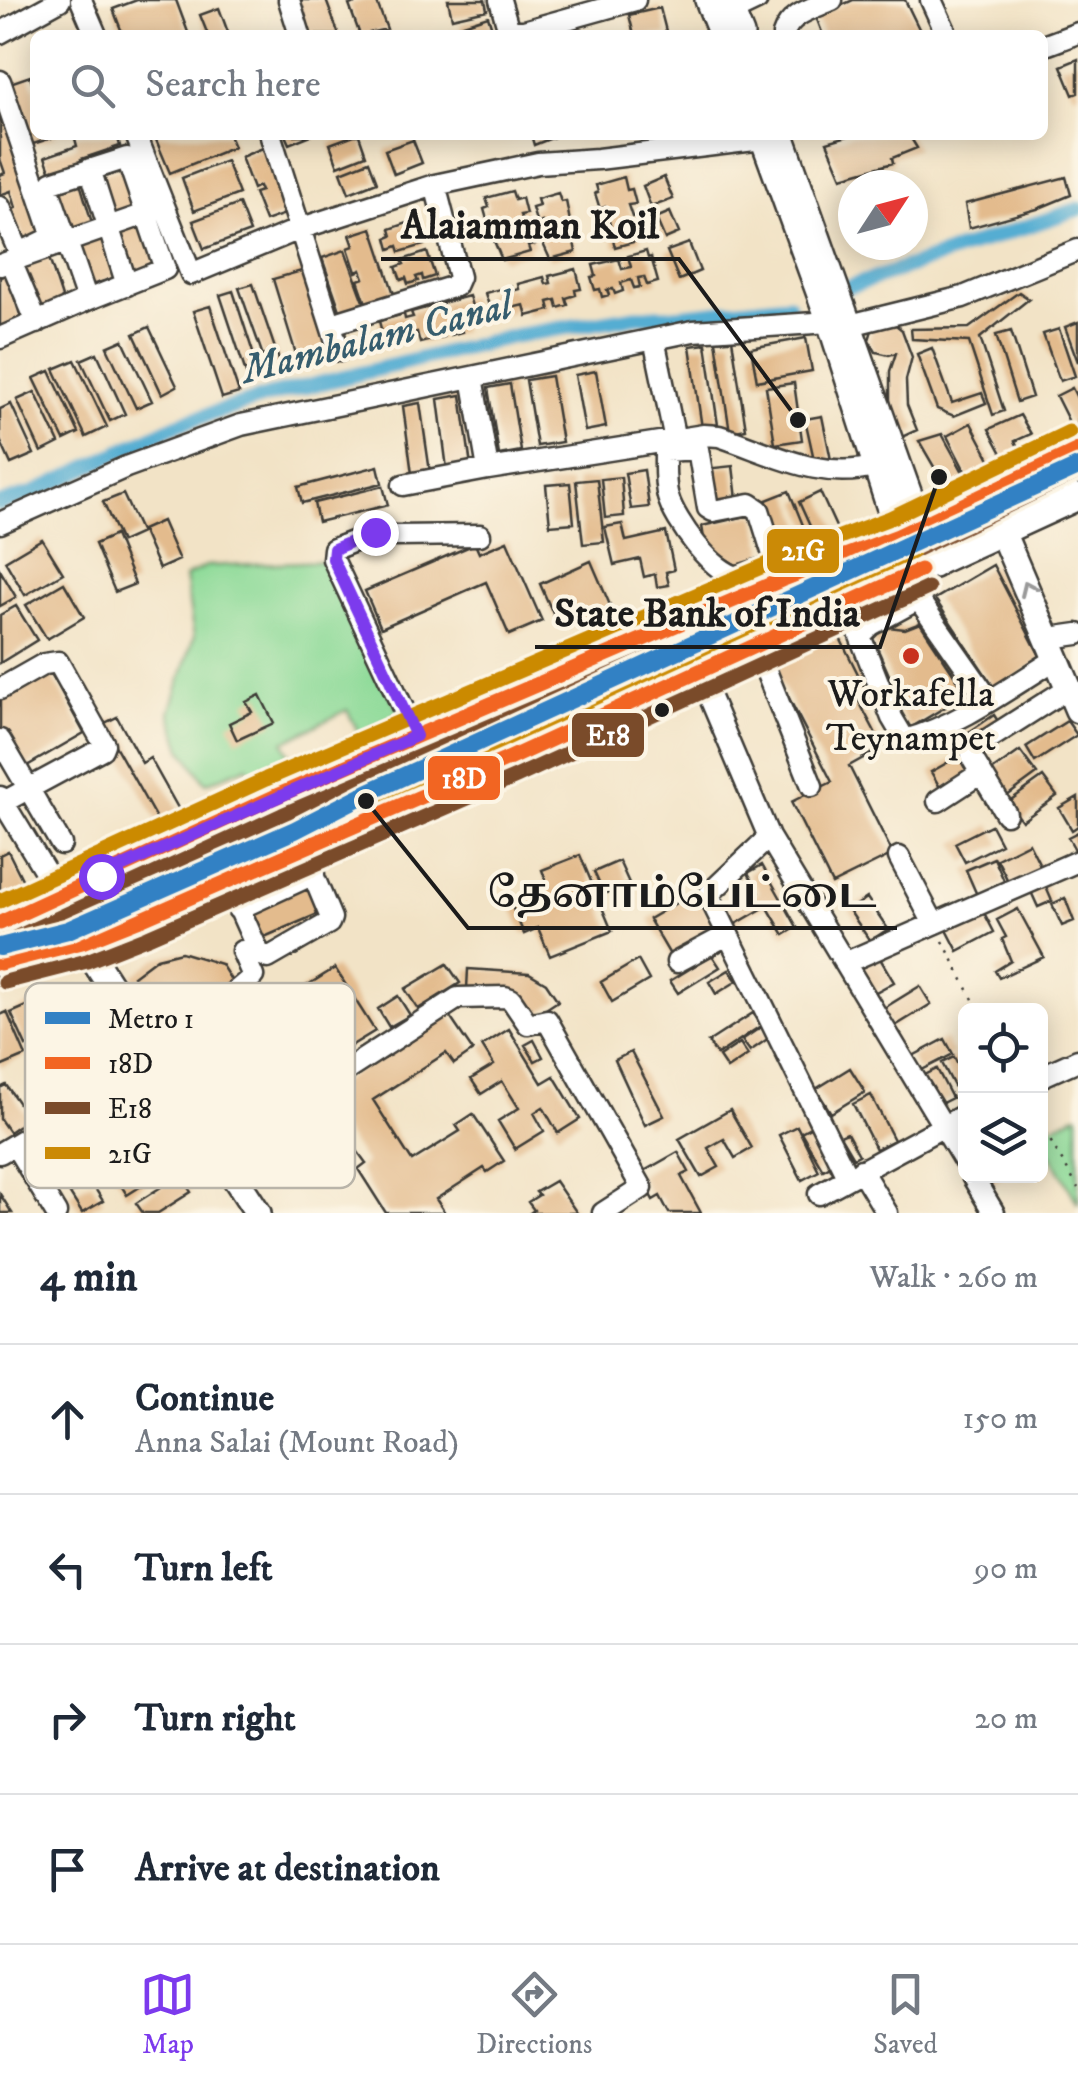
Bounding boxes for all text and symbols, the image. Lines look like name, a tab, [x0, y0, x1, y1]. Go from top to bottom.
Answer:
search box	[30, 30, 1048, 140]
icon: search	[65, 58, 120, 113]
text: Search here	[145, 61, 321, 109]
north arrow	[838, 170, 928, 260]
callout: Alaiamman Koil	[381, 189, 679, 259]
text: Alaiamman Koil	[400, 202, 660, 252]
water label: Mambalam Canal	[234, 280, 521, 397]
route end	[353, 510, 399, 556]
line badge: 21G	[765, 527, 841, 575]
text: 21G	[781, 534, 825, 569]
callout: State Bank of India	[535, 577, 880, 647]
one-way arrow	[1020, 580, 1040, 598]
text: State Bank of India	[554, 590, 861, 640]
marker: Workafella Teynampet	[900, 645, 922, 667]
place label: Workafella Teynampet	[826, 671, 996, 763]
unlabelled marker	[652, 700, 672, 720]
line badge: E18	[570, 711, 646, 759]
text: E18	[586, 719, 630, 754]
line badge: 18D	[426, 754, 502, 802]
text: 18D	[441, 762, 487, 797]
route start	[79, 854, 125, 900]
callout: தேனாம்பேட்டை	[468, 858, 897, 928]
text: தேனாம்பேட்டை	[488, 871, 876, 921]
legend	[25, 983, 355, 1188]
text: Metro 1	[108, 1002, 194, 1037]
map controls	[958, 1003, 1048, 1183]
button: locate	[958, 1003, 1048, 1093]
text: 18D	[108, 1047, 153, 1082]
text: E18	[108, 1092, 152, 1127]
button: layers	[958, 1093, 1048, 1183]
text: 21G	[108, 1137, 152, 1172]
text: 4 min	[40, 1252, 138, 1304]
text: Walk · 260 m	[870, 1258, 1038, 1298]
text: Continue	[135, 1375, 274, 1423]
icon: ahead	[40, 1392, 95, 1447]
text: 150 m	[962, 1399, 1038, 1439]
text: Anna Salai (Mount Road)	[135, 1423, 459, 1463]
icon: left	[40, 1542, 95, 1597]
text: Turn left	[135, 1545, 273, 1593]
text: 90 m	[974, 1549, 1038, 1589]
icon: right	[40, 1692, 95, 1747]
text: Turn right	[135, 1695, 296, 1743]
text: 20 m	[974, 1699, 1038, 1739]
icon: arrive	[40, 1842, 95, 1897]
text: Arrive at destination	[135, 1845, 440, 1893]
tab: Map	[140, 1967, 195, 2062]
tab: Directions	[476, 1967, 592, 2062]
tab: Saved	[873, 1967, 938, 2062]

